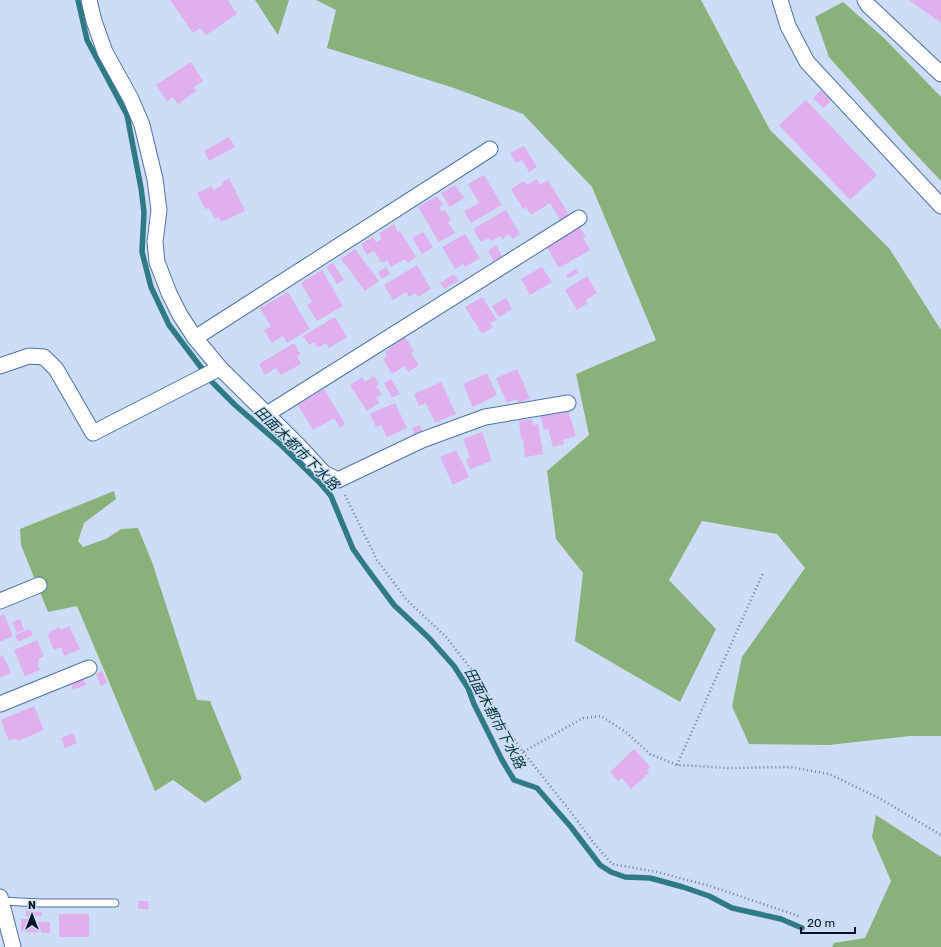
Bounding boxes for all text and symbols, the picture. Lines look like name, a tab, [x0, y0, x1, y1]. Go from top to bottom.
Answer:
water label: 田面木都市下水路	[251, 403, 343, 495]
water label: 田面木都市下水路	[461, 665, 529, 773]
north arrow	[12, 895, 52, 935]
text: N	[28, 899, 36, 912]
scale bar	[801, 909, 855, 935]
text: 20 m	[807, 916, 835, 930]

